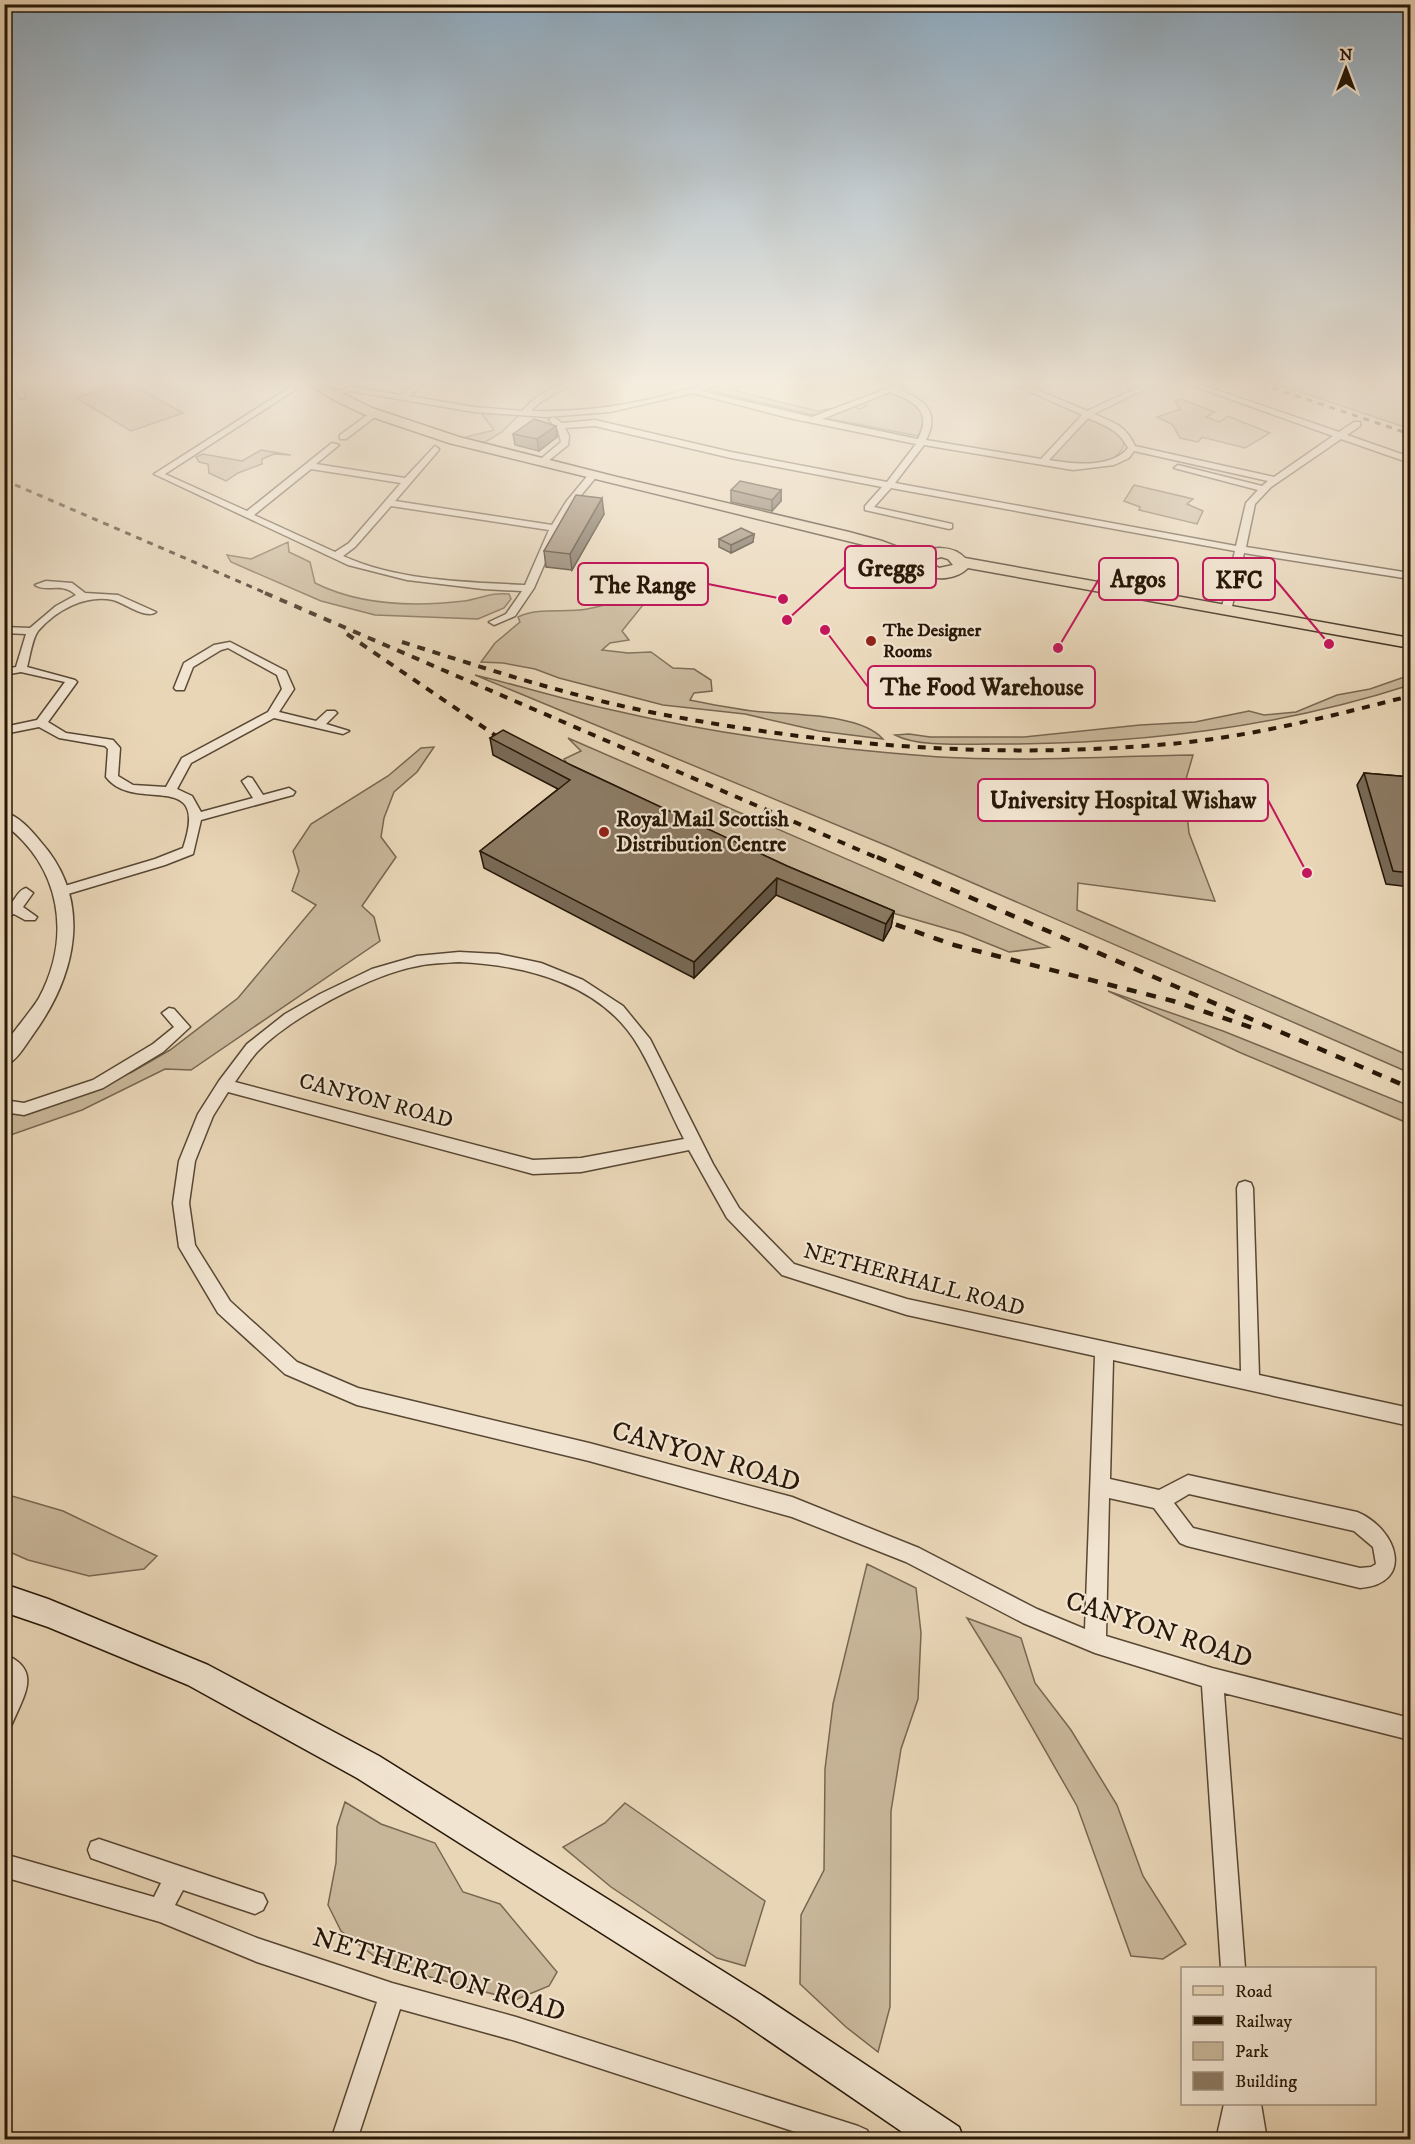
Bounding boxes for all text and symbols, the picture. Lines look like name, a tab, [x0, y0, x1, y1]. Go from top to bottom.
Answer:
north arrow	[1316, 39, 1376, 99]
text: N	[1339, 45, 1353, 65]
callout: Greggs	[845, 546, 936, 588]
text: Greggs	[857, 554, 925, 584]
callout: Argos	[1099, 558, 1178, 600]
callout: KFC	[1203, 558, 1275, 600]
callout: The Range	[578, 563, 708, 605]
text: Argos	[1109, 565, 1166, 595]
text: KFC	[1215, 566, 1263, 596]
text: The Range	[589, 571, 696, 601]
place label: The Designer Rooms	[882, 620, 981, 663]
marker: The Designer Rooms	[864, 634, 878, 648]
callout: The Food Warehouse	[868, 666, 1095, 708]
text: The Food Warehouse	[879, 673, 1084, 703]
callout: University Hospital Wishaw	[978, 779, 1268, 821]
text: University Hospital Wishaw	[990, 786, 1257, 816]
place label: Royal Mail Scottish Distribution Centre	[616, 806, 790, 858]
marker: Royal Mail Scottish Distribution Centre	[597, 825, 611, 839]
street label: CANYON ROAD	[296, 1067, 456, 1135]
street label: NETHERHALL ROAD	[800, 1237, 1028, 1323]
street label: CANYON ROAD	[608, 1414, 804, 1500]
street label: CANYON ROAD	[1061, 1584, 1257, 1676]
street label: NETHERTON ROAD	[308, 1920, 570, 2030]
legend	[1181, 1967, 1376, 2105]
text: Road	[1235, 1981, 1272, 2003]
text: Railway	[1235, 2011, 1293, 2033]
text: Park	[1235, 2041, 1269, 2063]
text: Building	[1235, 2071, 1297, 2093]

